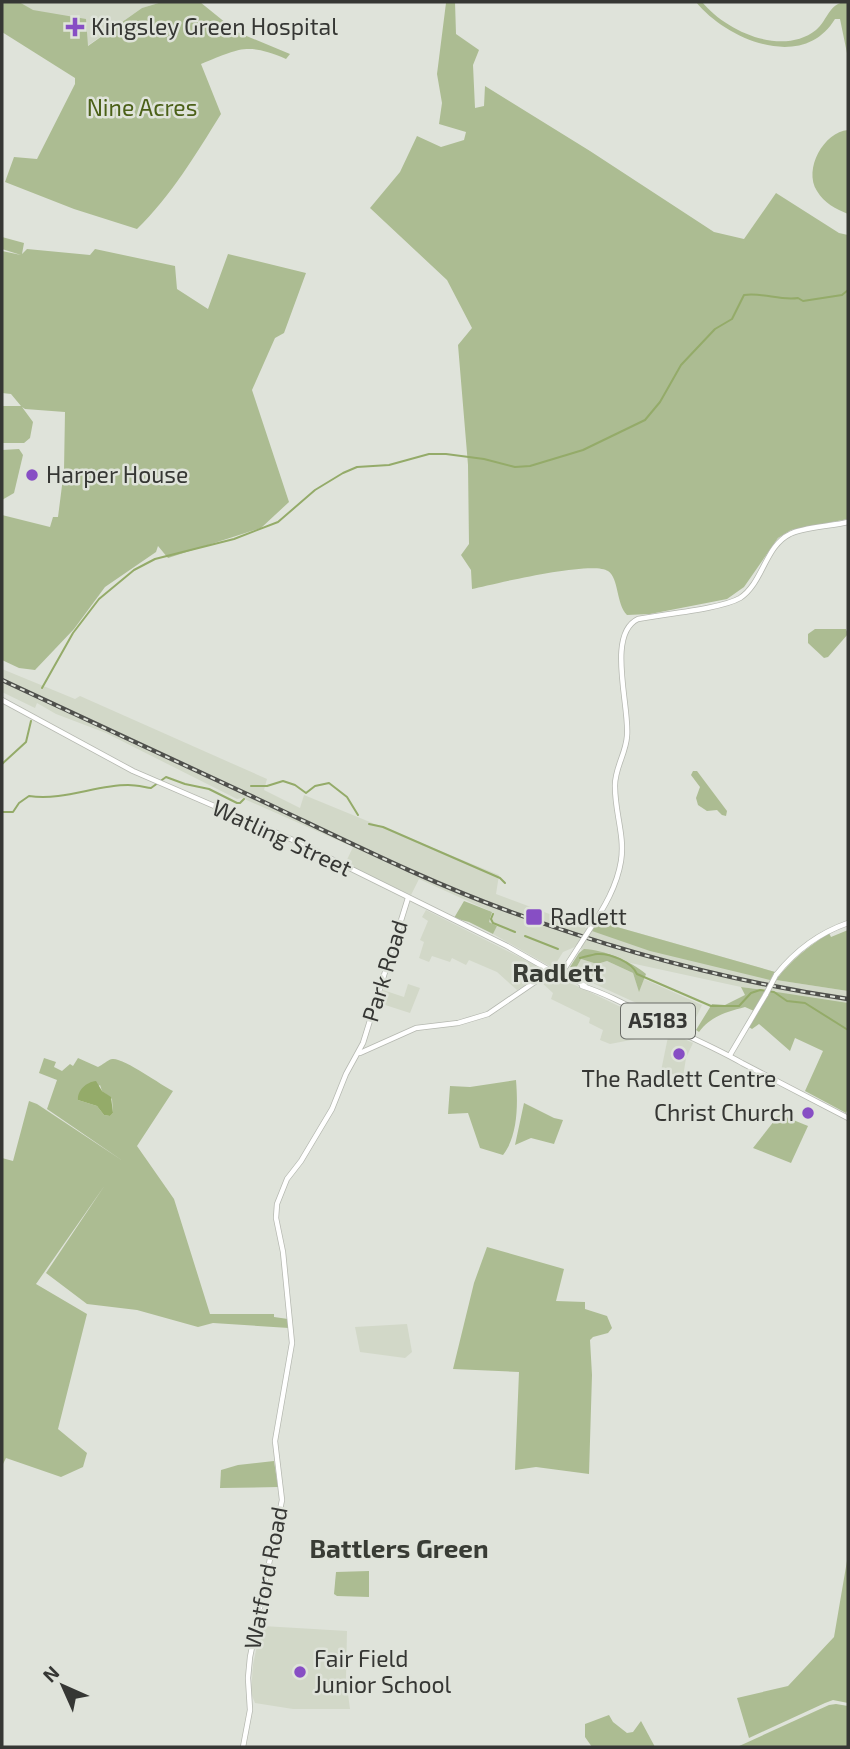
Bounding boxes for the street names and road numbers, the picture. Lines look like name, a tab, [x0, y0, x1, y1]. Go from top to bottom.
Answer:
street label: Watling Street	[208, 793, 357, 882]
street label: Park Road	[355, 916, 413, 1025]
road number: A5183	[621, 1004, 695, 1038]
street label: Watford Road	[237, 1504, 293, 1652]

